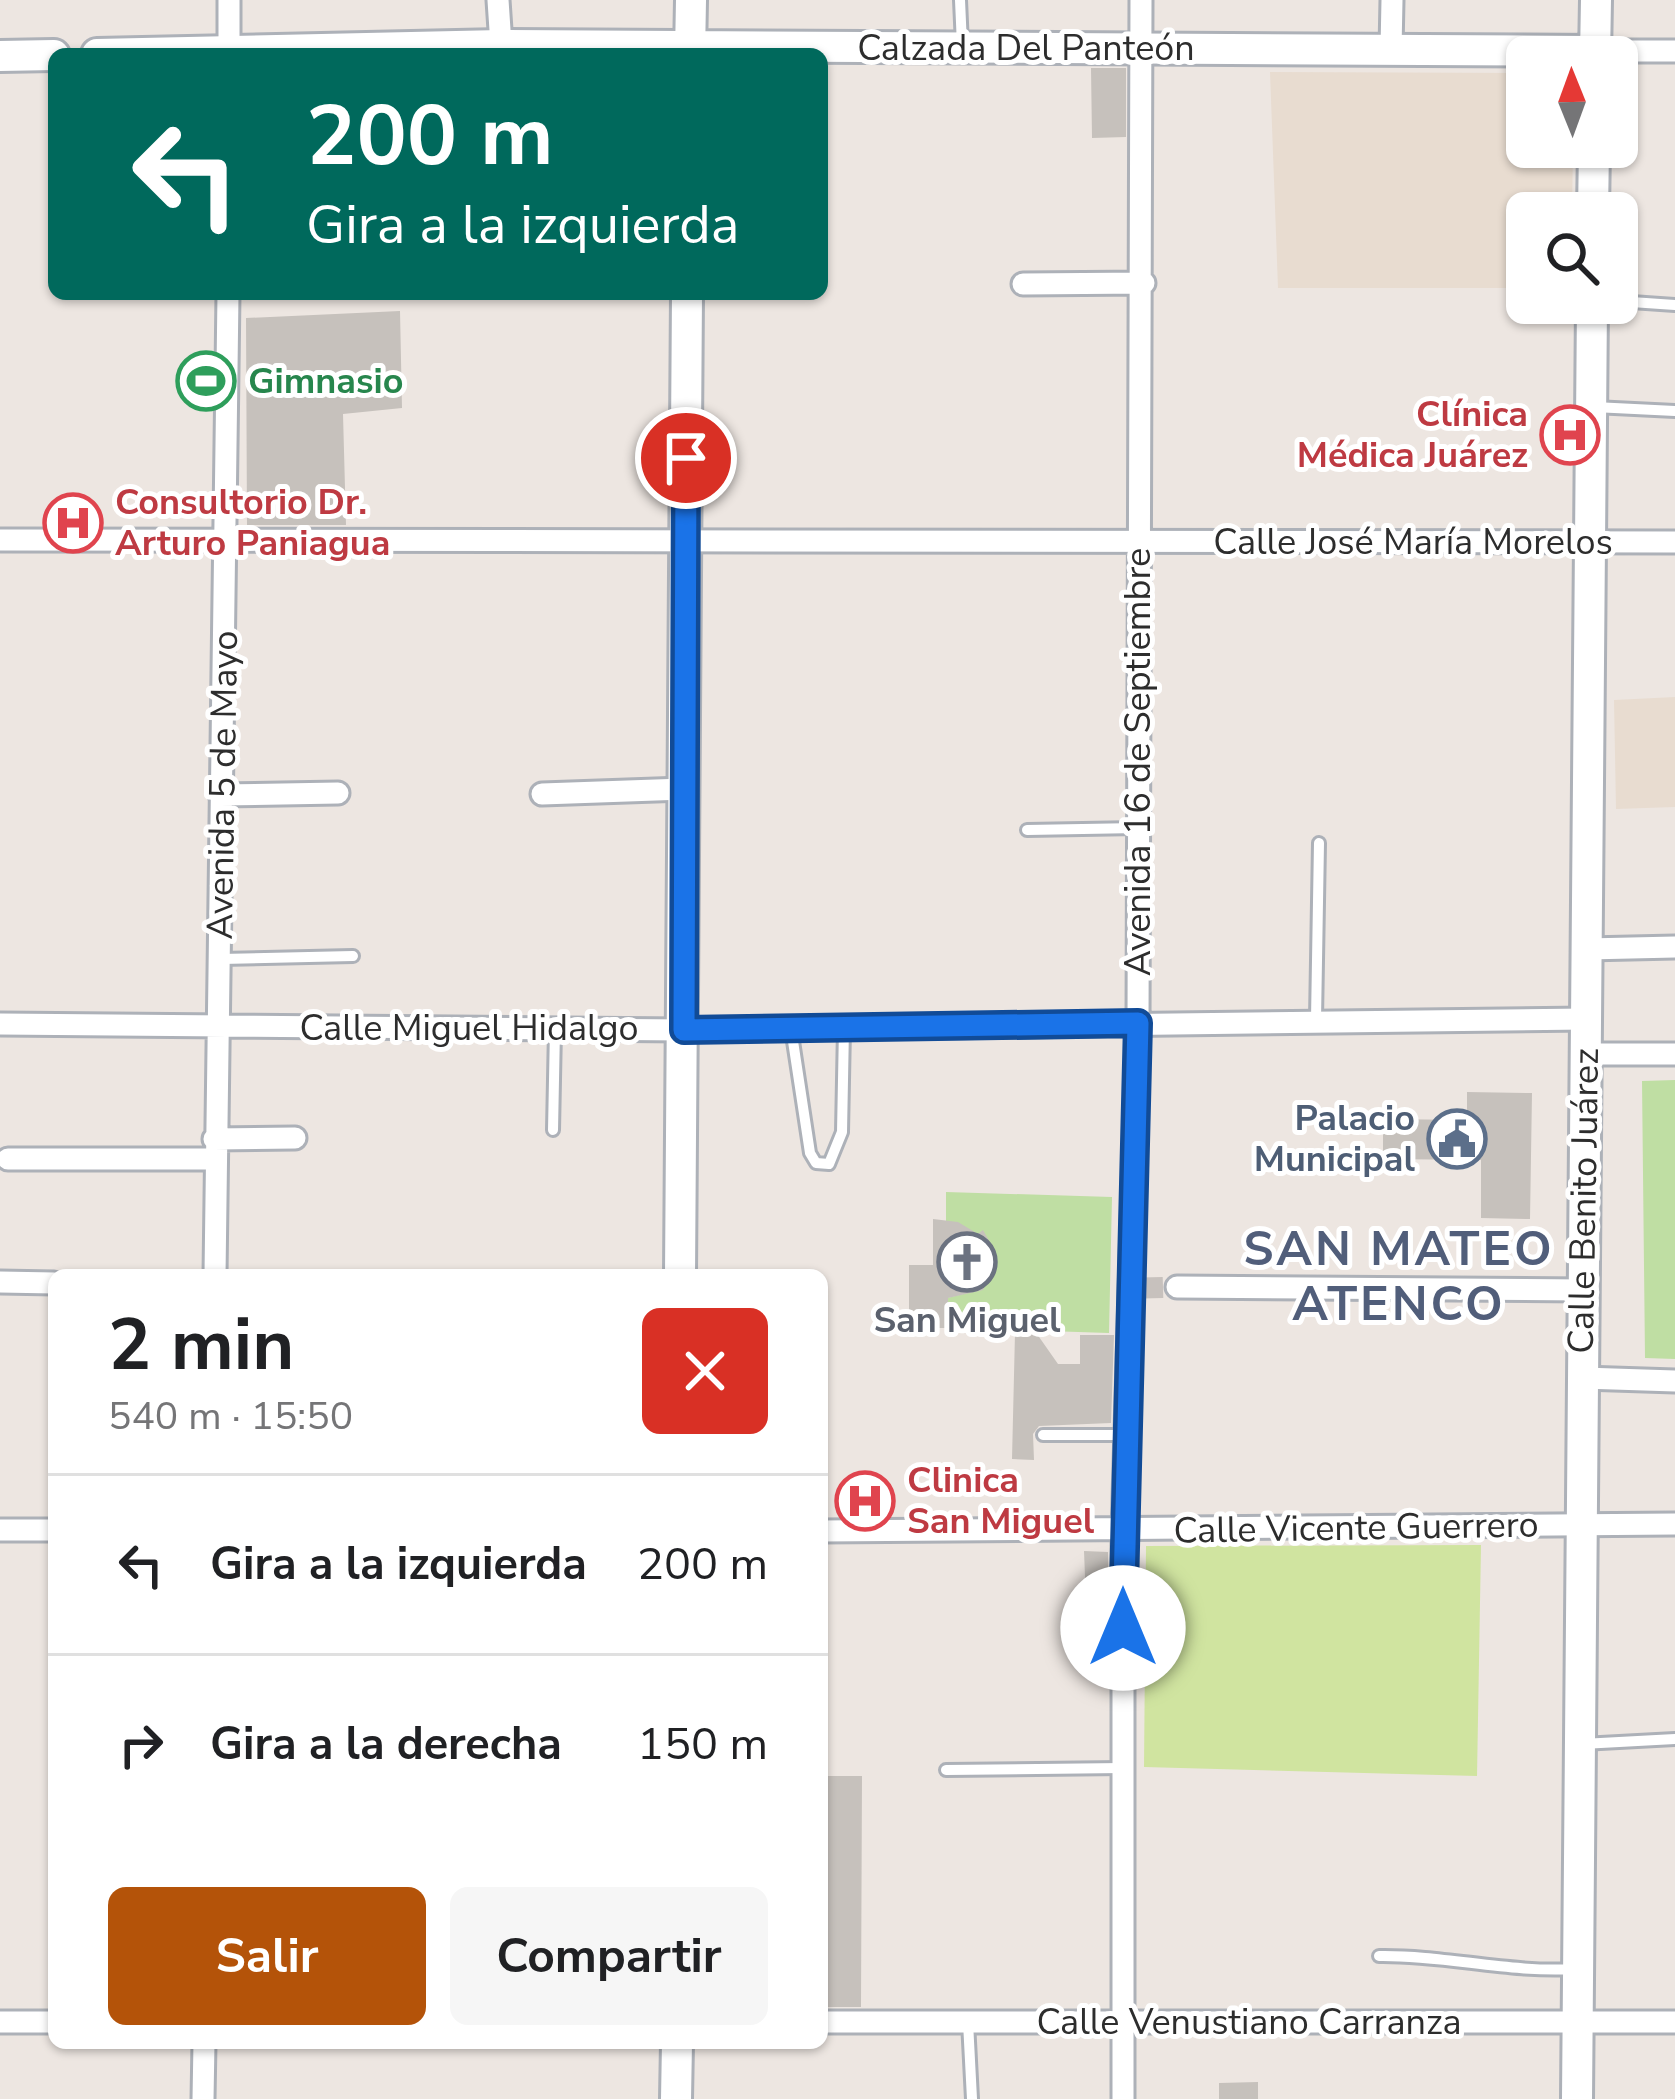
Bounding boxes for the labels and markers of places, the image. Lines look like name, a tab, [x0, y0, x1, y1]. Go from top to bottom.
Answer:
sports icon: Gimnasio	[175, 350, 237, 412]
place label: Gimnasio	[248, 357, 403, 406]
place label: Clínica Médica Juárez	[1297, 390, 1528, 480]
hospital icon: Clínica Médica Juárez	[1539, 404, 1601, 466]
pin	[635, 407, 737, 509]
place label: Consultorio Dr. Arturo Paniagua	[115, 478, 390, 568]
hospital icon: Consultorio Dr. Arturo Paniagua	[42, 492, 104, 554]
place label: Palacio Municipal	[1254, 1094, 1416, 1184]
public building icon: Palacio Municipal	[1426, 1108, 1488, 1170]
church icon: San Miguel	[936, 1231, 998, 1293]
place label: San Miguel	[873, 1296, 1061, 1345]
place label: Clinica San Miguel	[907, 1456, 1095, 1546]
hospital icon: Clinica San Miguel	[834, 1470, 896, 1532]

